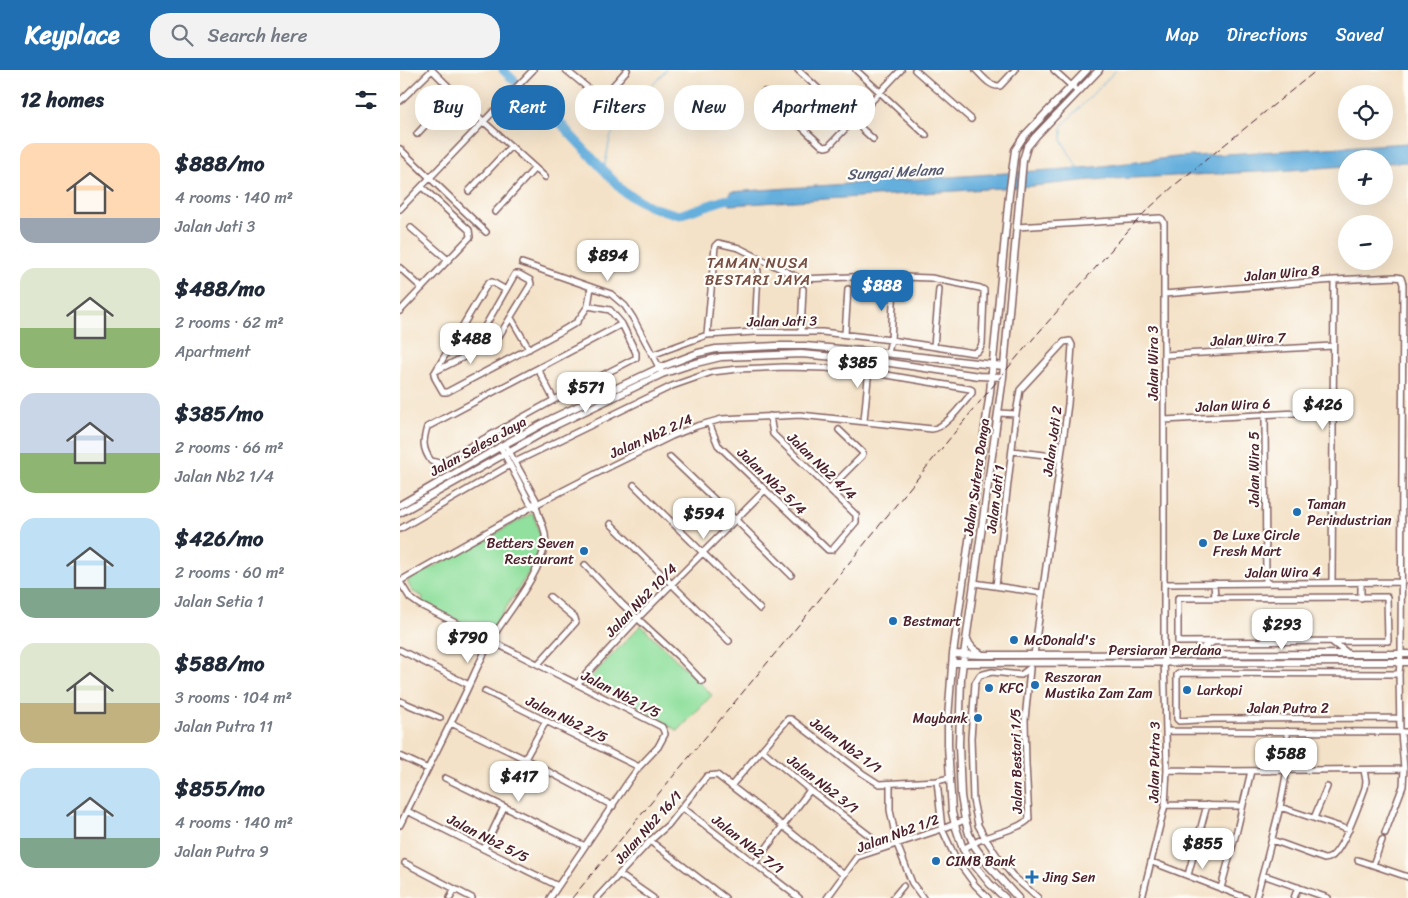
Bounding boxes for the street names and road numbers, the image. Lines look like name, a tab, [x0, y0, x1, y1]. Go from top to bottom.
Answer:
street label: Jalan Wira 8	[1242, 258, 1321, 289]
street label: Jalan Jati 3	[746, 308, 818, 335]
street label: Jalan Wira 3	[1141, 325, 1166, 401]
street label: Jalan Wira 7	[1209, 325, 1287, 354]
street label: Jalan Wira 6	[1194, 391, 1271, 420]
street label: Jalan Jati 2	[1035, 404, 1070, 479]
street label: Jalan Nb2 2/4	[605, 407, 697, 466]
street label: Jalan Selesa Jaya	[424, 409, 531, 484]
street label: Jalan Sutera Danga	[956, 417, 997, 538]
street label: Jalan Nb2 4/4	[780, 426, 863, 507]
street label: Jalan Wira 5	[1242, 431, 1267, 508]
street label: Jalan Nb2 5/4	[730, 441, 813, 521]
street label: Jalan Jati 1	[979, 464, 1012, 536]
street label: Jalan Nb2 10/4	[599, 557, 684, 644]
street label: Jalan Wira 4	[1244, 559, 1321, 586]
street label: Persiaran Perdana	[1108, 638, 1222, 663]
street label: Jalan Nb2 1/5	[576, 663, 665, 725]
street label: Jalan Nb2 2/5	[521, 688, 612, 750]
street label: Jalan Putra 2	[1246, 696, 1329, 721]
street label: Jalan Bestari 1/5	[1003, 708, 1030, 815]
street label: Jalan Nb2 1/1	[804, 710, 887, 780]
street label: Jalan Putra 3	[1141, 721, 1168, 804]
street label: Jalan Nb2 3/1	[781, 748, 864, 821]
street label: Jalan Nb2 16/1	[608, 785, 688, 871]
street label: Jalan Nb2 5/5	[442, 807, 533, 870]
street label: Jalan Nb2 1/2	[853, 807, 943, 860]
street label: Jalan Nb2 7/1	[705, 808, 789, 881]

